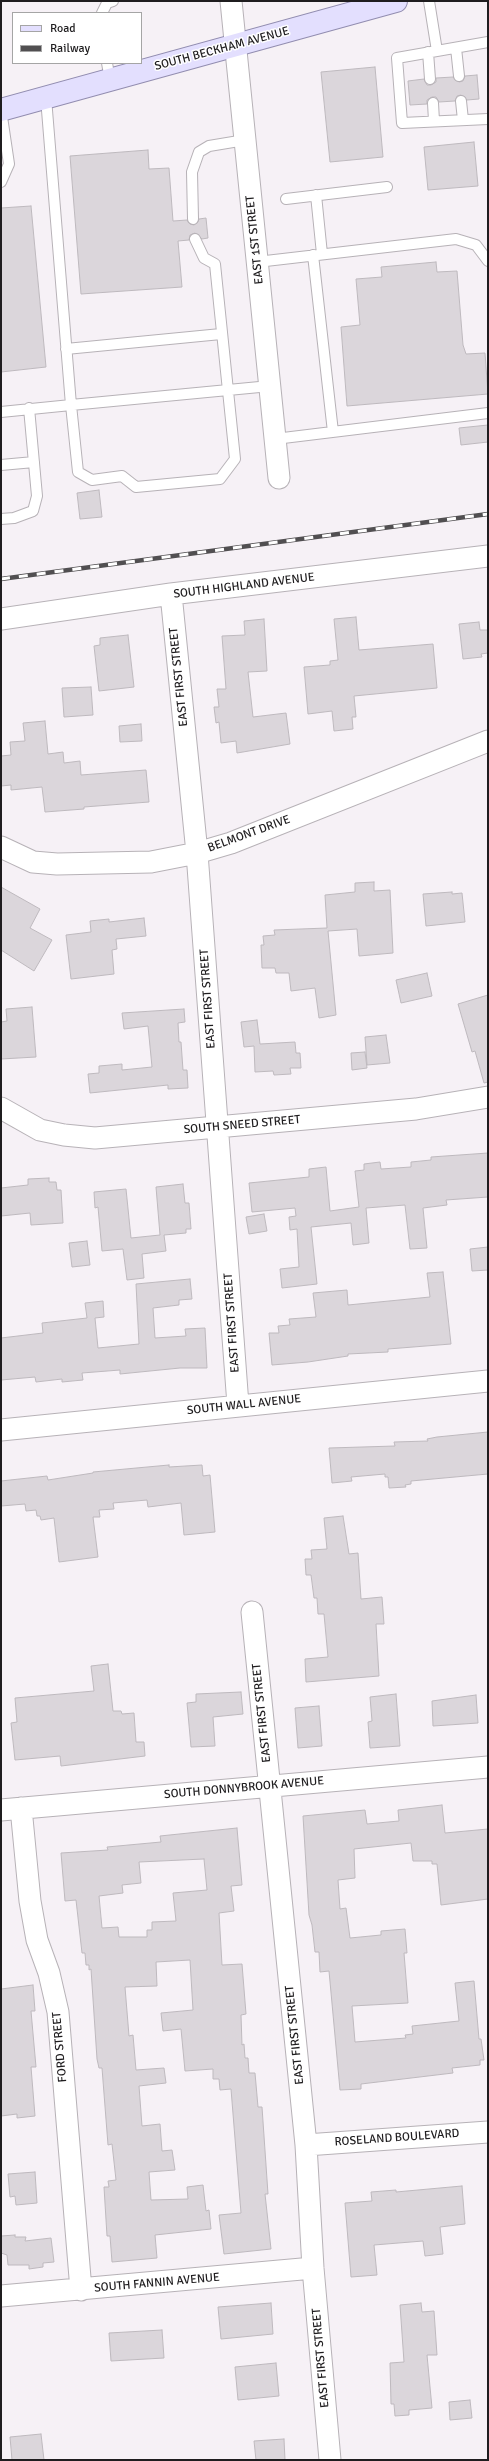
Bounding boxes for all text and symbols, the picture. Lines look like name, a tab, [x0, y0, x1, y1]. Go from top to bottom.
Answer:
legend	[12, 12, 142, 64]
text: Road	[50, 21, 76, 36]
street label: SOUTH BECKHAM AVENUE	[153, 24, 291, 74]
text: Railway	[50, 41, 90, 56]
street label: EAST 1ST STREET	[243, 195, 267, 285]
street label: SOUTH HIGHLAND AVENUE	[173, 570, 315, 602]
street label: EAST FIRST STREET	[167, 627, 191, 727]
street label: BELMONT DRIVE	[206, 812, 292, 856]
street label: EAST FIRST STREET	[197, 949, 219, 1049]
street label: SOUTH SNEED STREET	[183, 1113, 301, 1137]
street label: EAST FIRST STREET	[221, 1273, 243, 1373]
street label: SOUTH WALL AVENUE	[186, 1392, 302, 1418]
street label: EAST FIRST STREET	[250, 1663, 274, 1763]
street label: SOUTH DONNYBROOK AVENUE	[163, 1774, 325, 1802]
street label: EAST FIRST STREET	[283, 1985, 307, 2085]
street label: FORD STREET	[50, 2011, 70, 2083]
street label: ROSELAND BOULEVARD	[334, 2126, 460, 2150]
street label: SOUTH FANNIN AVENUE	[94, 2270, 220, 2296]
street label: EAST FIRST STREET	[309, 2308, 333, 2408]

